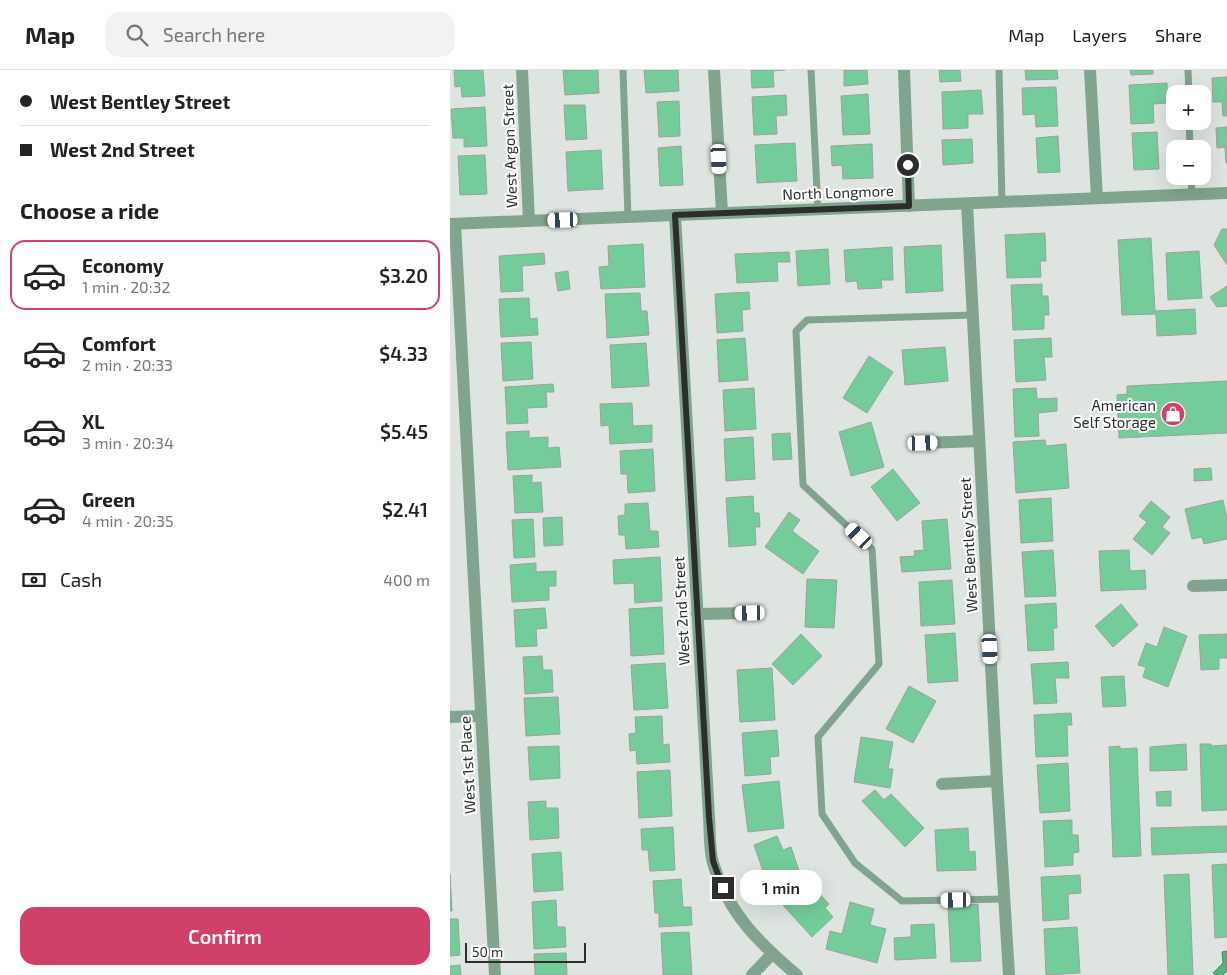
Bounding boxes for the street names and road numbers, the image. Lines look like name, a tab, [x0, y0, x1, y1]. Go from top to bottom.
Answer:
street label: West Argon Street	[498, 83, 520, 208]
street label: North Longmore	[782, 181, 894, 203]
street label: West Bentley Street	[955, 477, 981, 613]
street label: West 2nd Street	[669, 556, 693, 666]
street label: West 1st Place	[455, 716, 479, 814]

